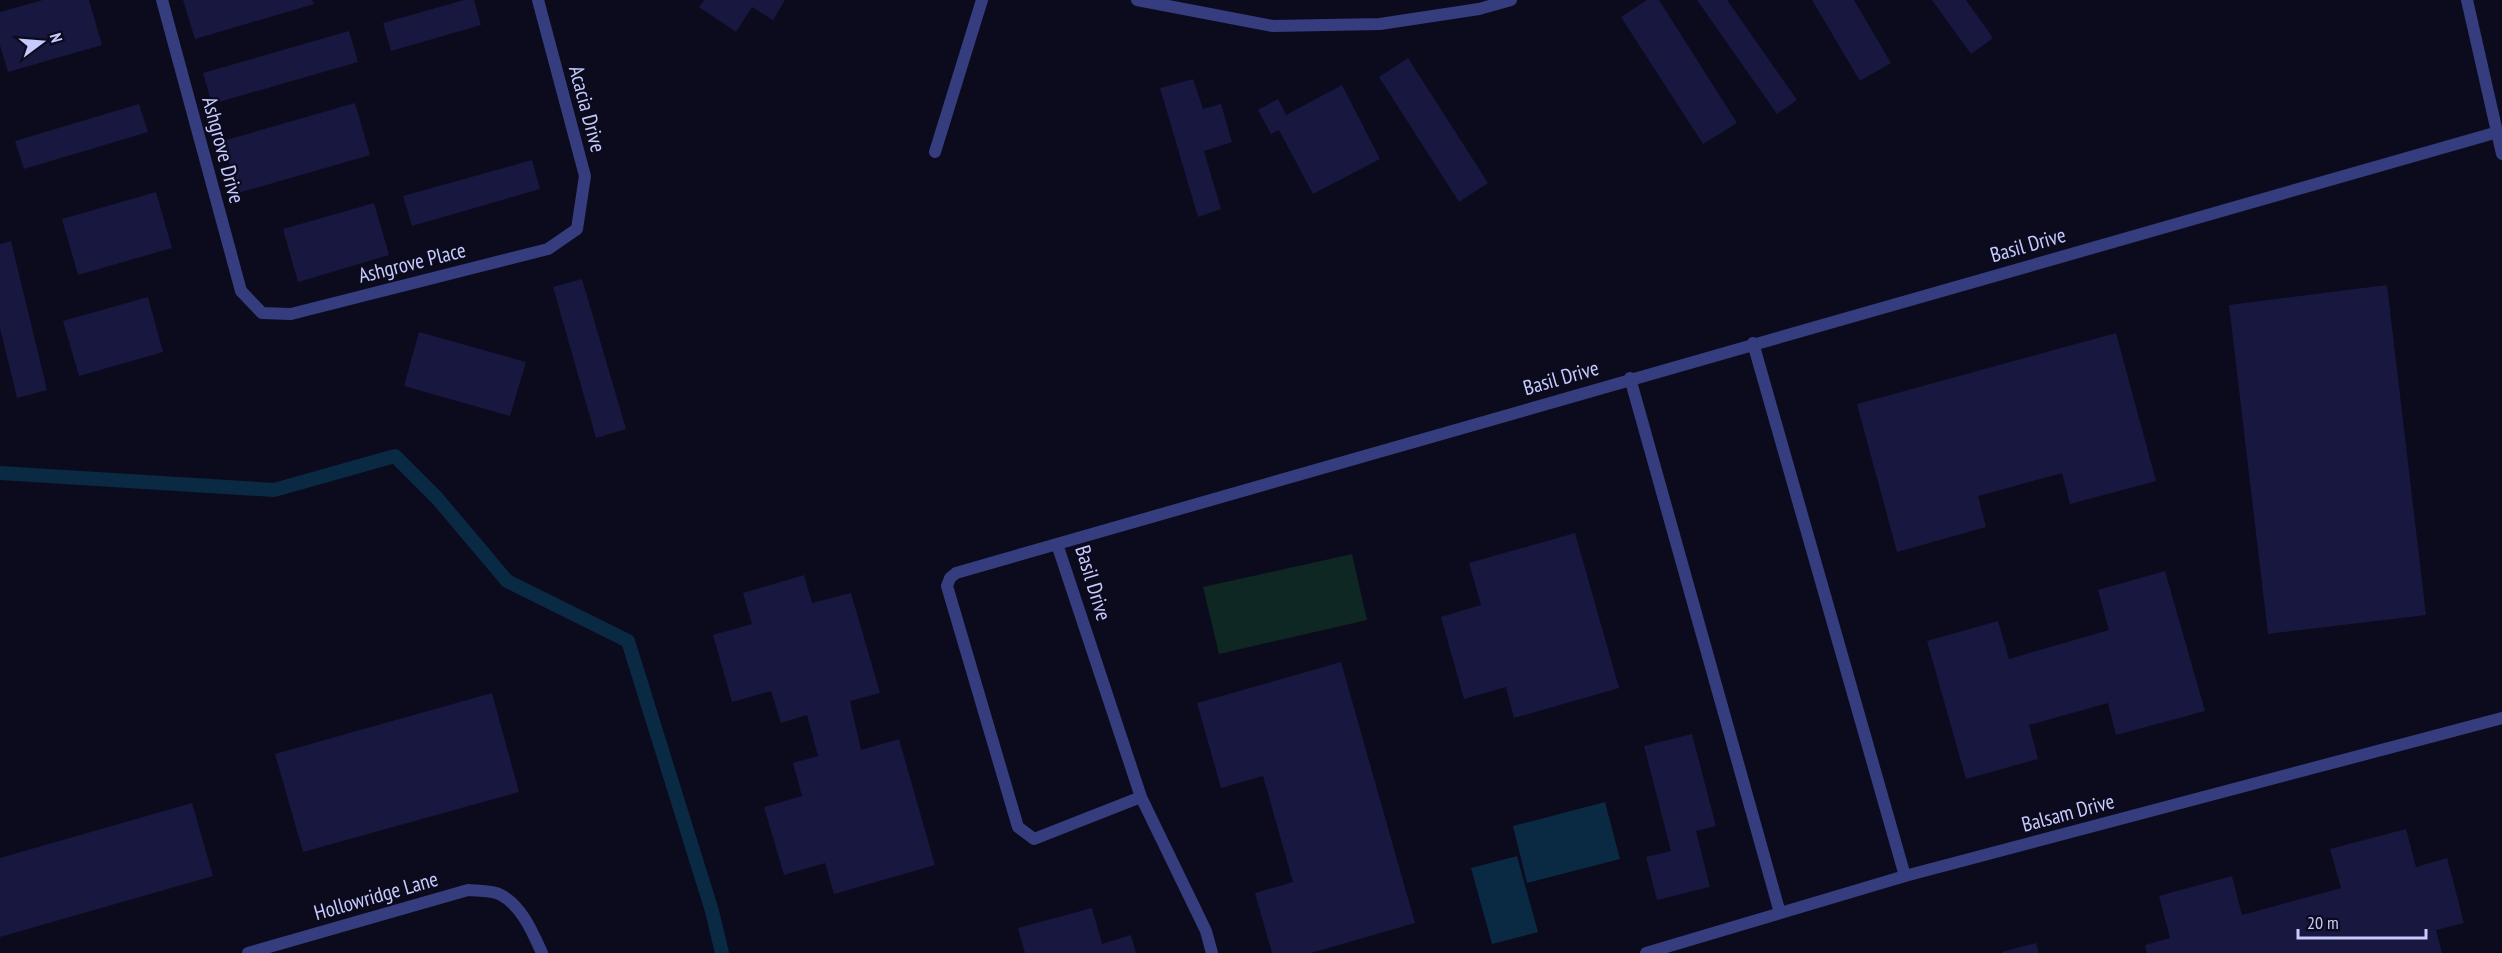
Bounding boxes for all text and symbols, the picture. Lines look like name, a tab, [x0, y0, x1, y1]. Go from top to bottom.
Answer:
north arrow	[12, 12, 72, 72]
text: N	[46, 31, 67, 45]
street label: Acacia Drive	[563, 63, 612, 155]
street label: Ashgrove Drive	[196, 94, 251, 206]
street label: Basil Drive	[1987, 221, 2069, 268]
street label: Ashgrove Place	[355, 236, 468, 289]
street label: Basil Drive	[1520, 354, 1602, 401]
street label: Basil Drive	[1069, 542, 1118, 624]
street label: Balsam Drive	[2019, 787, 2117, 838]
street label: Hollowridge Lane	[311, 865, 441, 926]
scale bar	[2298, 902, 2426, 940]
text: 20 m	[2307, 911, 2339, 934]

